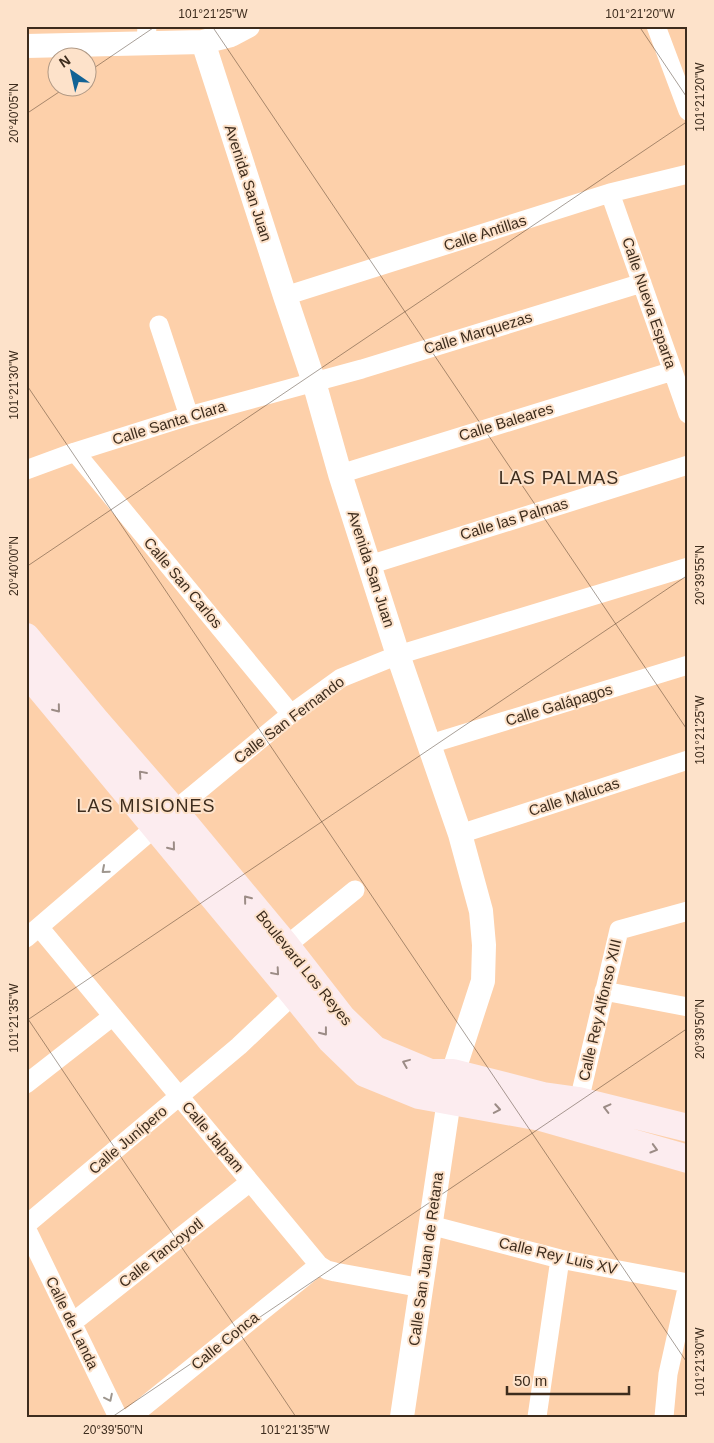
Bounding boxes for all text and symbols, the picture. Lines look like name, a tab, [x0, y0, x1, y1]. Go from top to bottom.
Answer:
text: 101°21'25"W	[178, 7, 248, 21]
text: 101°21'20"W	[605, 7, 675, 21]
north arrow	[48, 48, 98, 98]
text: N	[56, 52, 73, 71]
text: 101°21'20"W	[693, 62, 707, 132]
text: 20°40'05"N	[7, 83, 21, 143]
street label: Avenida San Juan	[222, 122, 275, 243]
street label: Calle Antillas	[441, 211, 528, 254]
street label: Calle Nueva Esparta	[619, 235, 680, 371]
street label: Calle Marquezas	[422, 308, 534, 357]
text: 101°21'30"W	[7, 350, 21, 420]
street label: Calle Santa Clara	[110, 397, 228, 448]
street label: Calle Baleares	[457, 399, 555, 444]
district label: LAS PALMAS	[499, 468, 619, 488]
street label: Calle las Palmas	[458, 494, 570, 543]
street label: Avenida San Juan	[345, 508, 398, 629]
street label: Calle San Carlos	[141, 534, 226, 631]
text: 20°40'00"N	[7, 536, 21, 596]
text: 20°39'55"N	[693, 545, 707, 605]
street label: Calle San Fernando	[230, 673, 347, 767]
street label: Calle Galápagos	[503, 680, 614, 729]
text: 101°21'25"W	[693, 695, 707, 765]
one-way arrow	[52, 703, 60, 712]
one-way arrow	[139, 771, 148, 780]
street label: Calle Malucas	[526, 774, 621, 819]
district label: LAS MISIONES	[76, 796, 216, 816]
one-way arrow	[167, 841, 175, 850]
one-way arrow	[102, 864, 111, 873]
one-way arrow	[243, 895, 252, 904]
street label: Boulevard Los Reyes	[253, 907, 356, 1028]
street label: Calle Rey Alfonso XIII	[575, 937, 624, 1082]
one-way arrow	[270, 967, 279, 976]
text: 101°21'35"W	[7, 983, 21, 1053]
text: 20°39'50"N	[693, 999, 707, 1059]
one-way arrow	[319, 1026, 327, 1035]
one-way arrow	[402, 1059, 411, 1069]
street label: Calle Jalpam	[179, 1098, 248, 1175]
street label: Calle Junípero	[85, 1102, 170, 1177]
one-way arrow	[492, 1103, 501, 1113]
one-way arrow	[603, 1103, 611, 1113]
one-way arrow	[649, 1143, 657, 1153]
street label: Calle San Juan de Retana	[405, 1170, 446, 1347]
street label: Calle Tancoyotl	[115, 1215, 206, 1291]
street label: Calle Rey Luis XV	[497, 1234, 619, 1277]
street label: Calle de Landa	[43, 1274, 102, 1372]
street label: Calle Conca	[188, 1308, 262, 1373]
text: 101°21'30"W	[693, 1327, 707, 1397]
scale bar	[507, 1363, 629, 1395]
text: 50 m	[514, 1372, 547, 1389]
one-way arrow	[103, 1393, 113, 1402]
text: 20°39'50"N	[83, 1423, 143, 1437]
text: 101°21'35"W	[260, 1423, 330, 1437]

